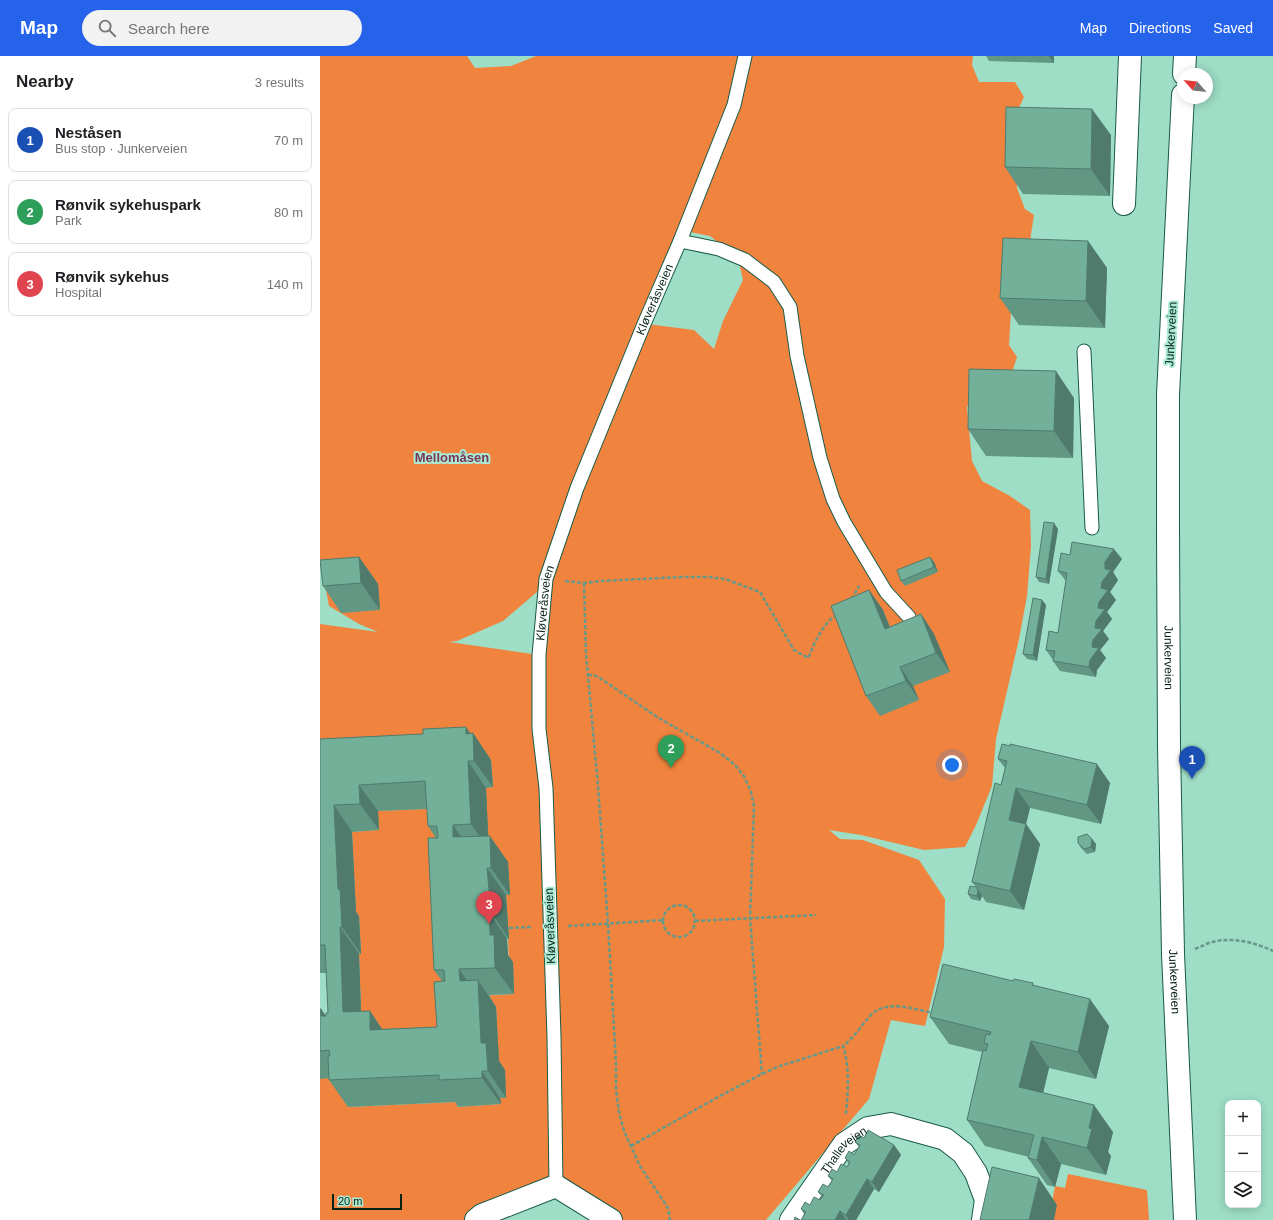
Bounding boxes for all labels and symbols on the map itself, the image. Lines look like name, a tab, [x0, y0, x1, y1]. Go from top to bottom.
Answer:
north arrow	[1177, 68, 1213, 104]
street label: Kløveråsveien	[633, 262, 676, 337]
street label: Junkerveien	[1162, 301, 1180, 367]
district label: Mellomåsen	[415, 450, 489, 465]
street label: Kløveråsveien	[533, 563, 557, 641]
street label: Junkerveien	[1161, 625, 1176, 690]
pin: 2	[658, 735, 684, 768]
pin: 1	[1179, 746, 1205, 779]
your location	[942, 755, 962, 775]
street label: Kløveråsveien	[542, 888, 558, 964]
pin: 3	[476, 891, 502, 924]
street label: Junkerveien	[1166, 949, 1183, 1014]
street label: Thalleveien	[818, 1124, 870, 1177]
scale bar	[332, 1192, 402, 1211]

